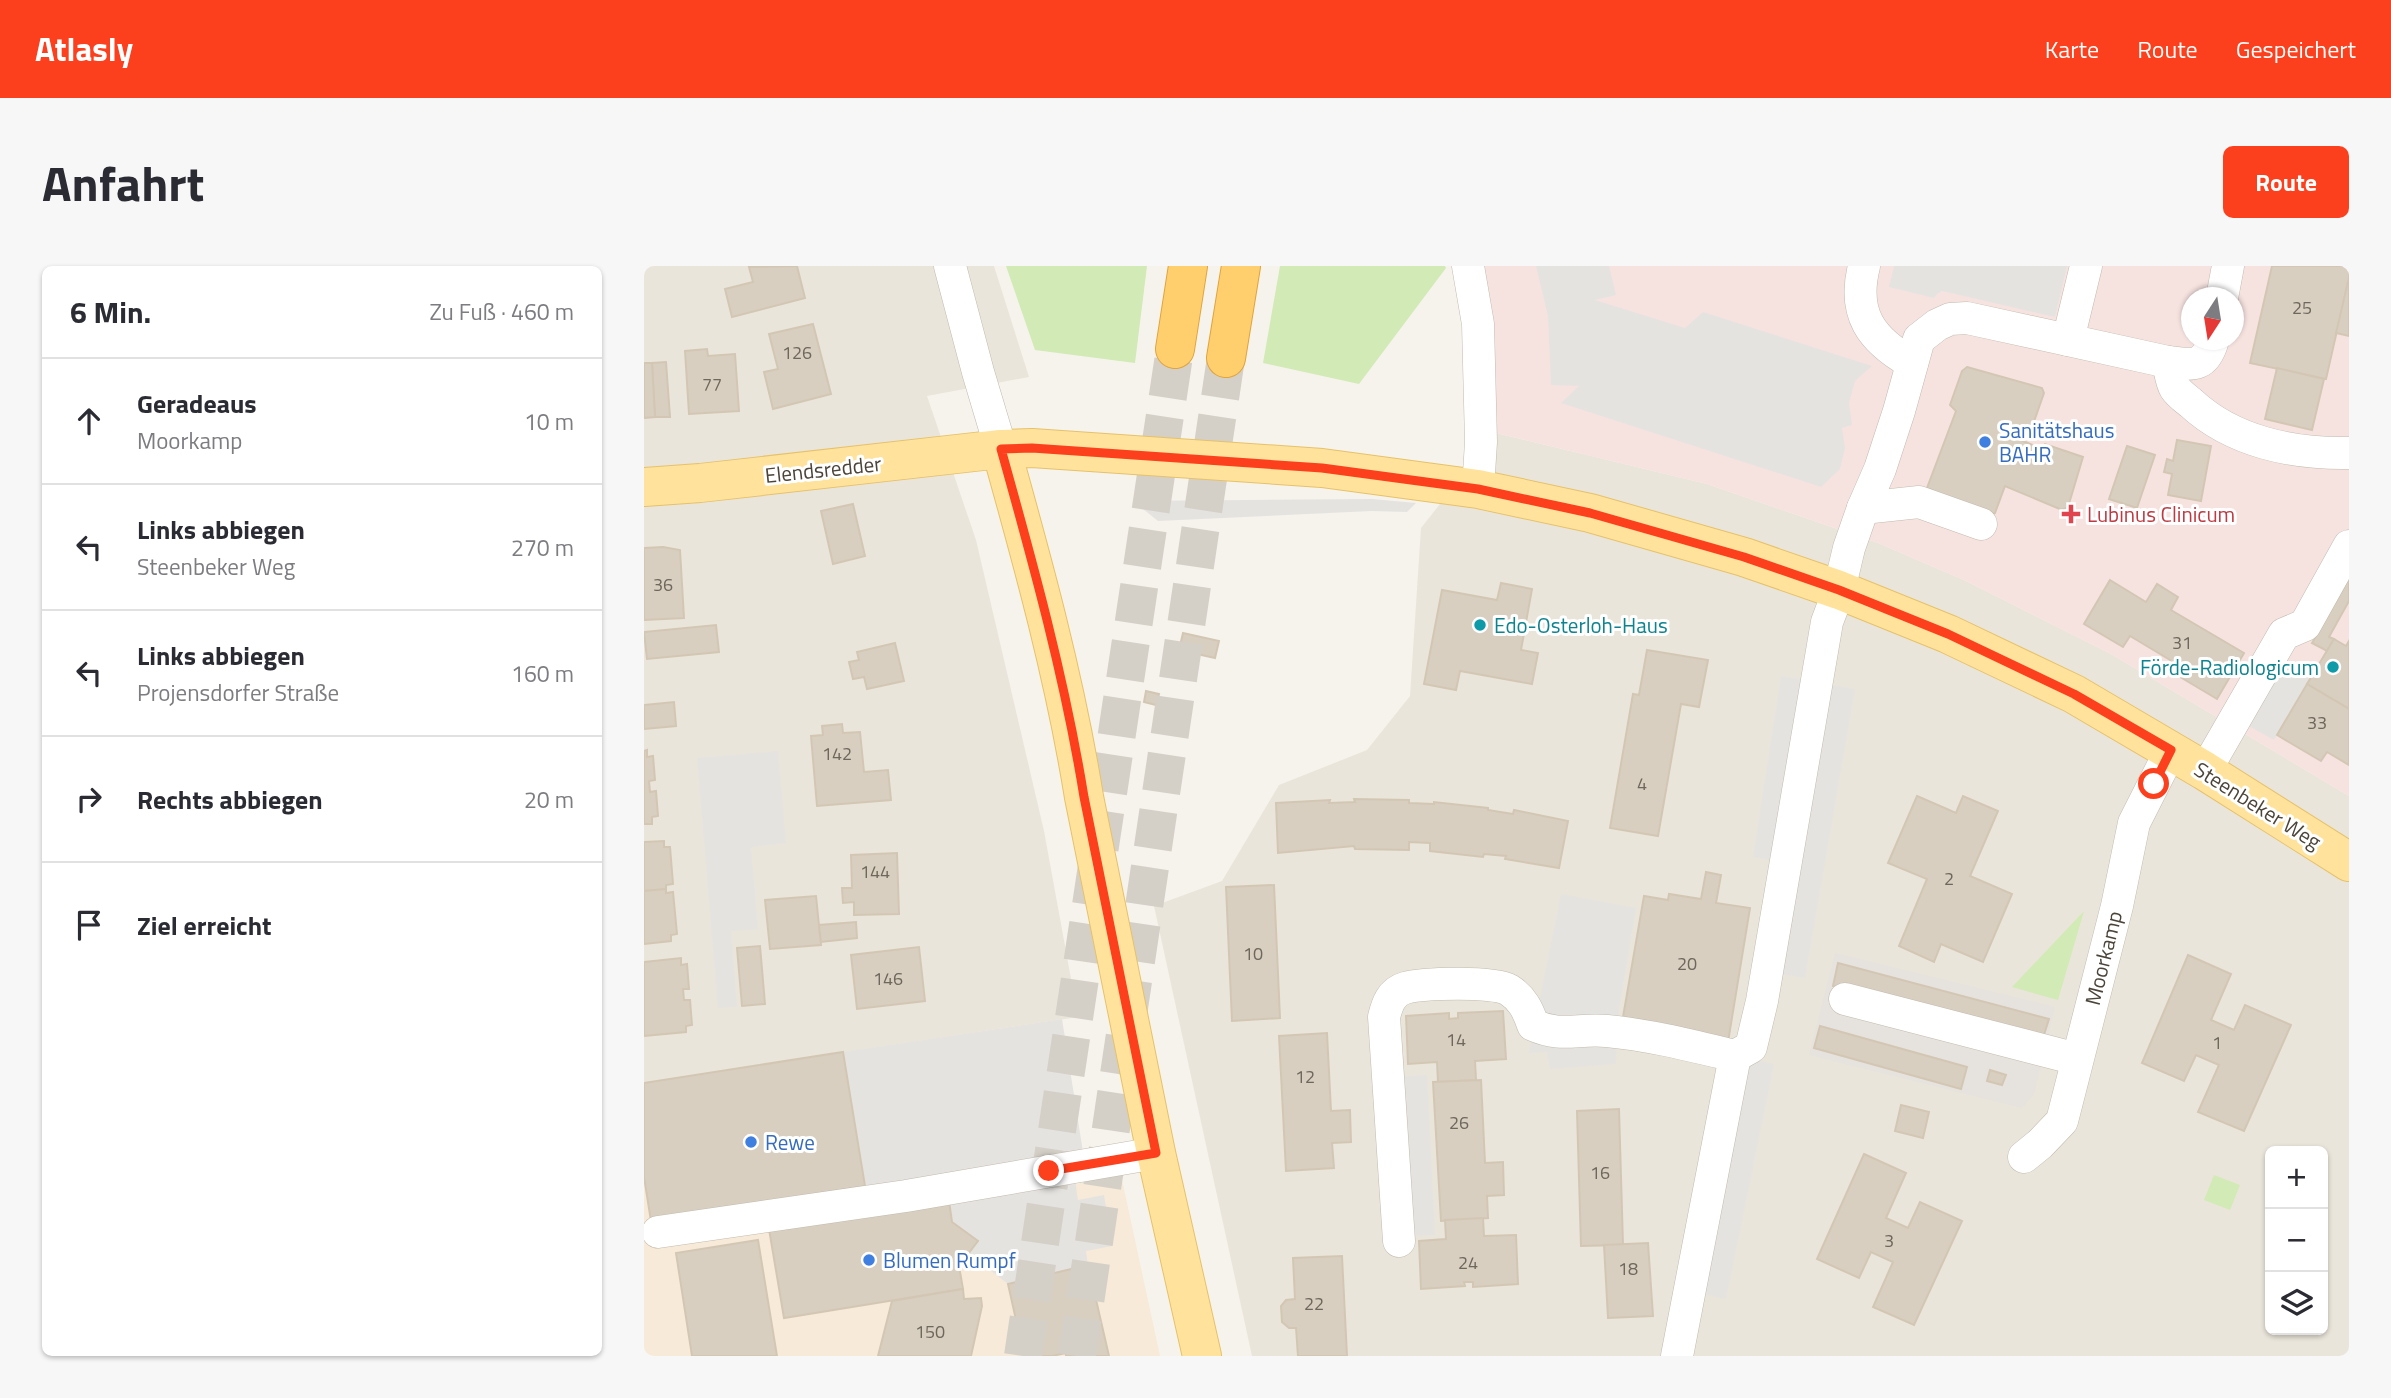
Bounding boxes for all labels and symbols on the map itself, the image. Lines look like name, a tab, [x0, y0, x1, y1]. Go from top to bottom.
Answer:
north arrow	[2181, 287, 2244, 350]
house number: 25	[2292, 294, 2312, 321]
house number: 126	[782, 339, 812, 366]
house number: 77	[702, 371, 722, 398]
place label: Sanitätshaus BAHR	[1999, 414, 2115, 470]
marker: Sanitätshaus BAHR	[1977, 434, 1993, 450]
street label: Elendsredder	[763, 447, 883, 491]
place label: Lubinus Clinicum	[2087, 498, 2235, 530]
marker: Lubinus Clinicum	[2061, 504, 2081, 524]
house number: 36	[653, 571, 673, 598]
place label: Edo-Osterloh-Haus	[1494, 609, 1668, 641]
marker: Edo-Osterloh-Haus	[1472, 617, 1488, 633]
house number: 31	[2172, 629, 2192, 656]
place label: Förde-Radiologicum	[2140, 651, 2319, 683]
marker: Förde-Radiologicum	[2325, 659, 2341, 675]
house number: 33	[2307, 709, 2327, 736]
house number: 142	[822, 740, 852, 767]
street label: Steenbeker Weg	[2188, 753, 2328, 857]
route start	[2138, 768, 2169, 799]
house number: 4	[1637, 770, 1647, 797]
house number: 144	[860, 858, 890, 885]
house number: 2	[1944, 865, 1954, 892]
street label: Moorkamp	[2076, 907, 2130, 1009]
house number: 10	[1243, 940, 1263, 967]
house number: 20	[1677, 950, 1697, 977]
house number: 146	[873, 965, 903, 992]
house number: 14	[1446, 1026, 1466, 1053]
house number: 1	[2212, 1029, 2222, 1056]
house number: 12	[1295, 1063, 1315, 1090]
house number: 26	[1449, 1109, 1469, 1136]
place label: Rewe	[765, 1126, 815, 1158]
marker: Rewe	[743, 1134, 759, 1150]
route end	[1033, 1155, 1064, 1186]
house number: 16	[1590, 1159, 1610, 1186]
house number: 3	[1884, 1227, 1894, 1254]
place label: Blumen Rumpf	[883, 1244, 1016, 1276]
house number: 24	[1458, 1249, 1478, 1276]
marker: Blumen Rumpf	[861, 1252, 877, 1268]
house number: 18	[1618, 1255, 1638, 1282]
house number: 22	[1304, 1290, 1324, 1317]
house number: 150	[915, 1318, 945, 1345]

